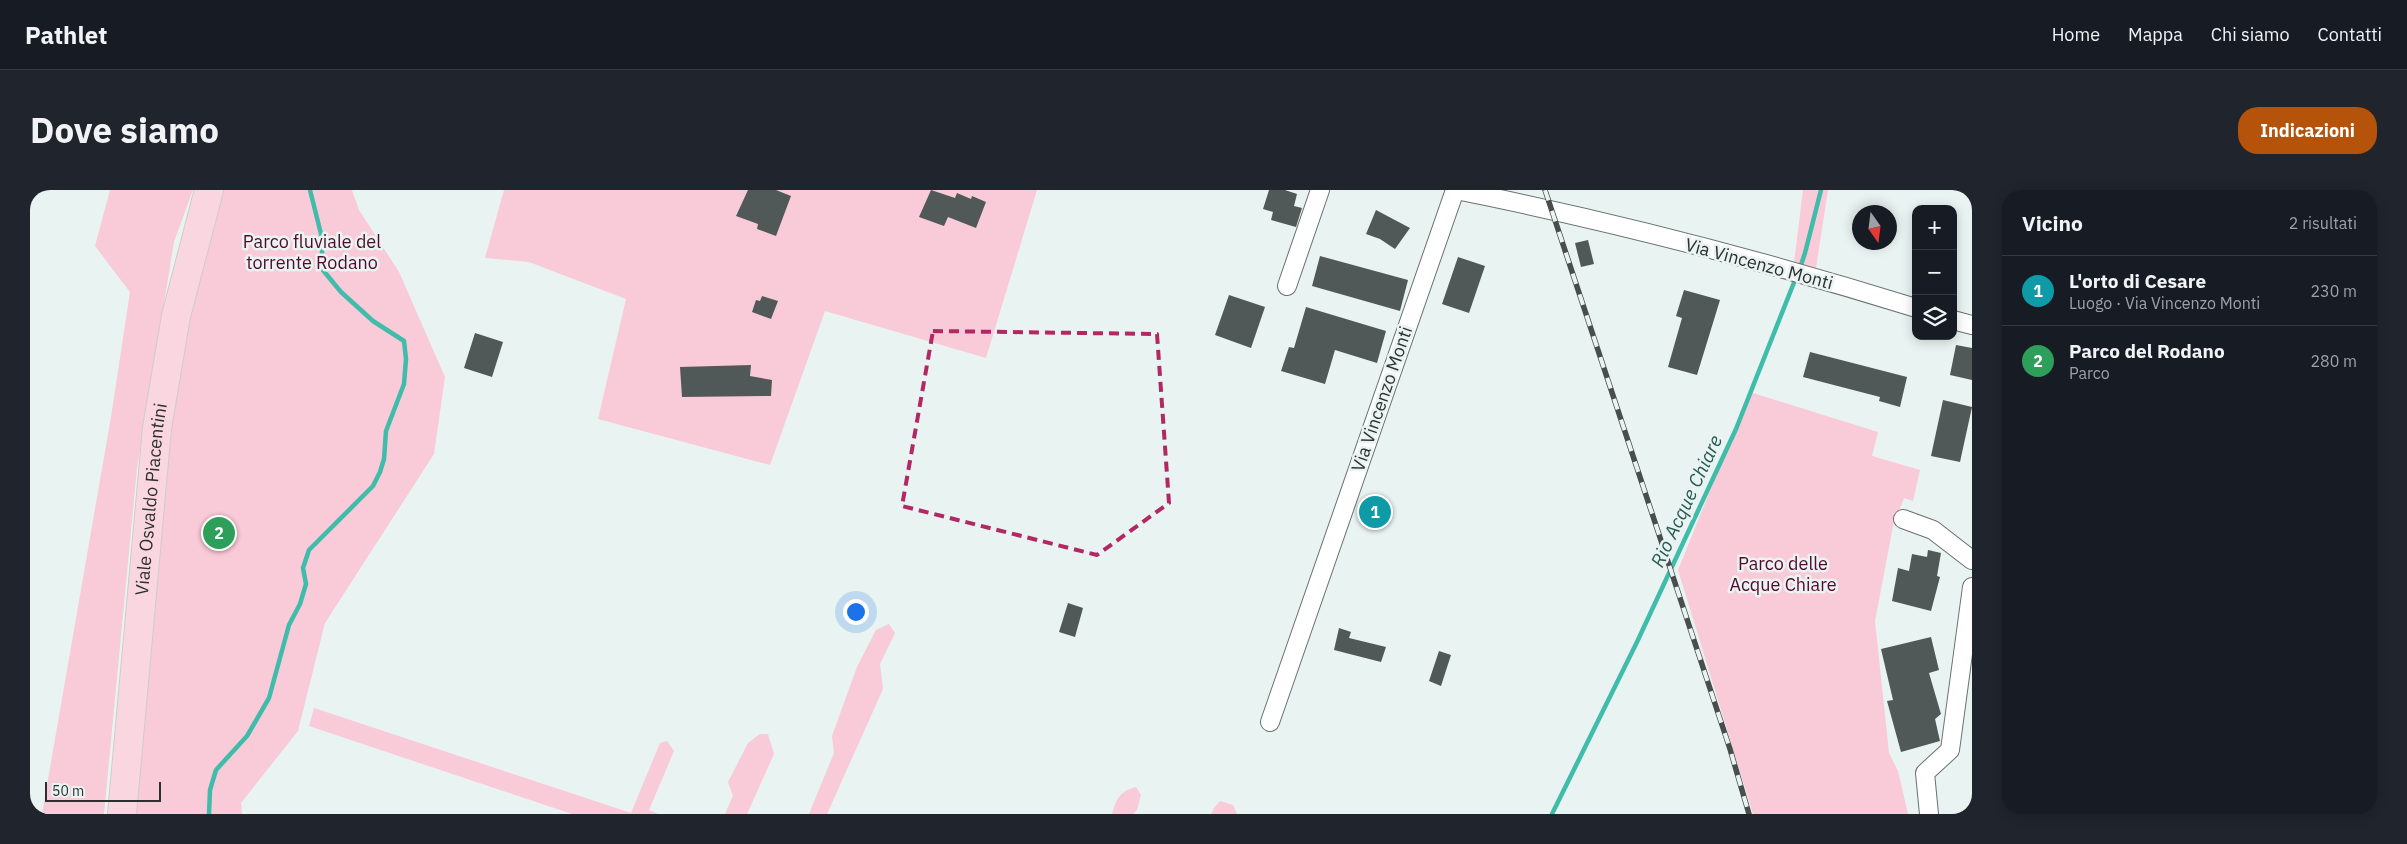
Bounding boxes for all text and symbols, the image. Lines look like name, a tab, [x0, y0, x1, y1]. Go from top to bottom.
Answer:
text: Pathlet	[25, 19, 107, 51]
text: Home	[2052, 23, 2100, 46]
text: Mappa	[2128, 23, 2183, 46]
text: Chi siamo	[2211, 23, 2290, 46]
text: Contatti	[2318, 23, 2382, 46]
text: Dove siamo	[30, 107, 219, 153]
button: Indicazioni	[2238, 107, 2377, 154]
north arrow	[1852, 205, 1897, 250]
map controls	[1912, 205, 1957, 340]
button: +	[1912, 205, 1957, 250]
text: Vicino	[2022, 209, 2083, 237]
text: 2 risultati	[2289, 213, 2357, 233]
park label: Parco fluviale del torrente Rodano	[243, 230, 381, 274]
street label: Via Vincenzo Monti	[1683, 233, 1836, 294]
button: −	[1912, 250, 1957, 295]
text: L'orto di Cesare	[2069, 269, 2206, 293]
text: 1	[2033, 281, 2043, 301]
text: 230 m	[2310, 281, 2357, 301]
text: Luogo · Via Vincenzo Monti	[2069, 293, 2260, 313]
button: layers	[1912, 295, 1957, 340]
street label: Via Vincenzo Monti	[1346, 323, 1417, 475]
text: Parco del Rodano	[2069, 339, 2225, 363]
text: 2	[2033, 351, 2043, 371]
text: 280 m	[2310, 351, 2357, 371]
text: Parco	[2069, 363, 2110, 383]
street label: Viale Osvaldo Piacentini	[130, 401, 172, 596]
water label: Rio Acque Chiare	[1645, 431, 1727, 571]
pin: 1	[1359, 493, 1391, 531]
pin: 2	[203, 514, 235, 552]
park label: Parco delle Acque Chiare	[1729, 552, 1837, 596]
your location	[843, 599, 869, 625]
scale bar	[45, 779, 161, 802]
text: 50 m	[52, 782, 84, 800]

